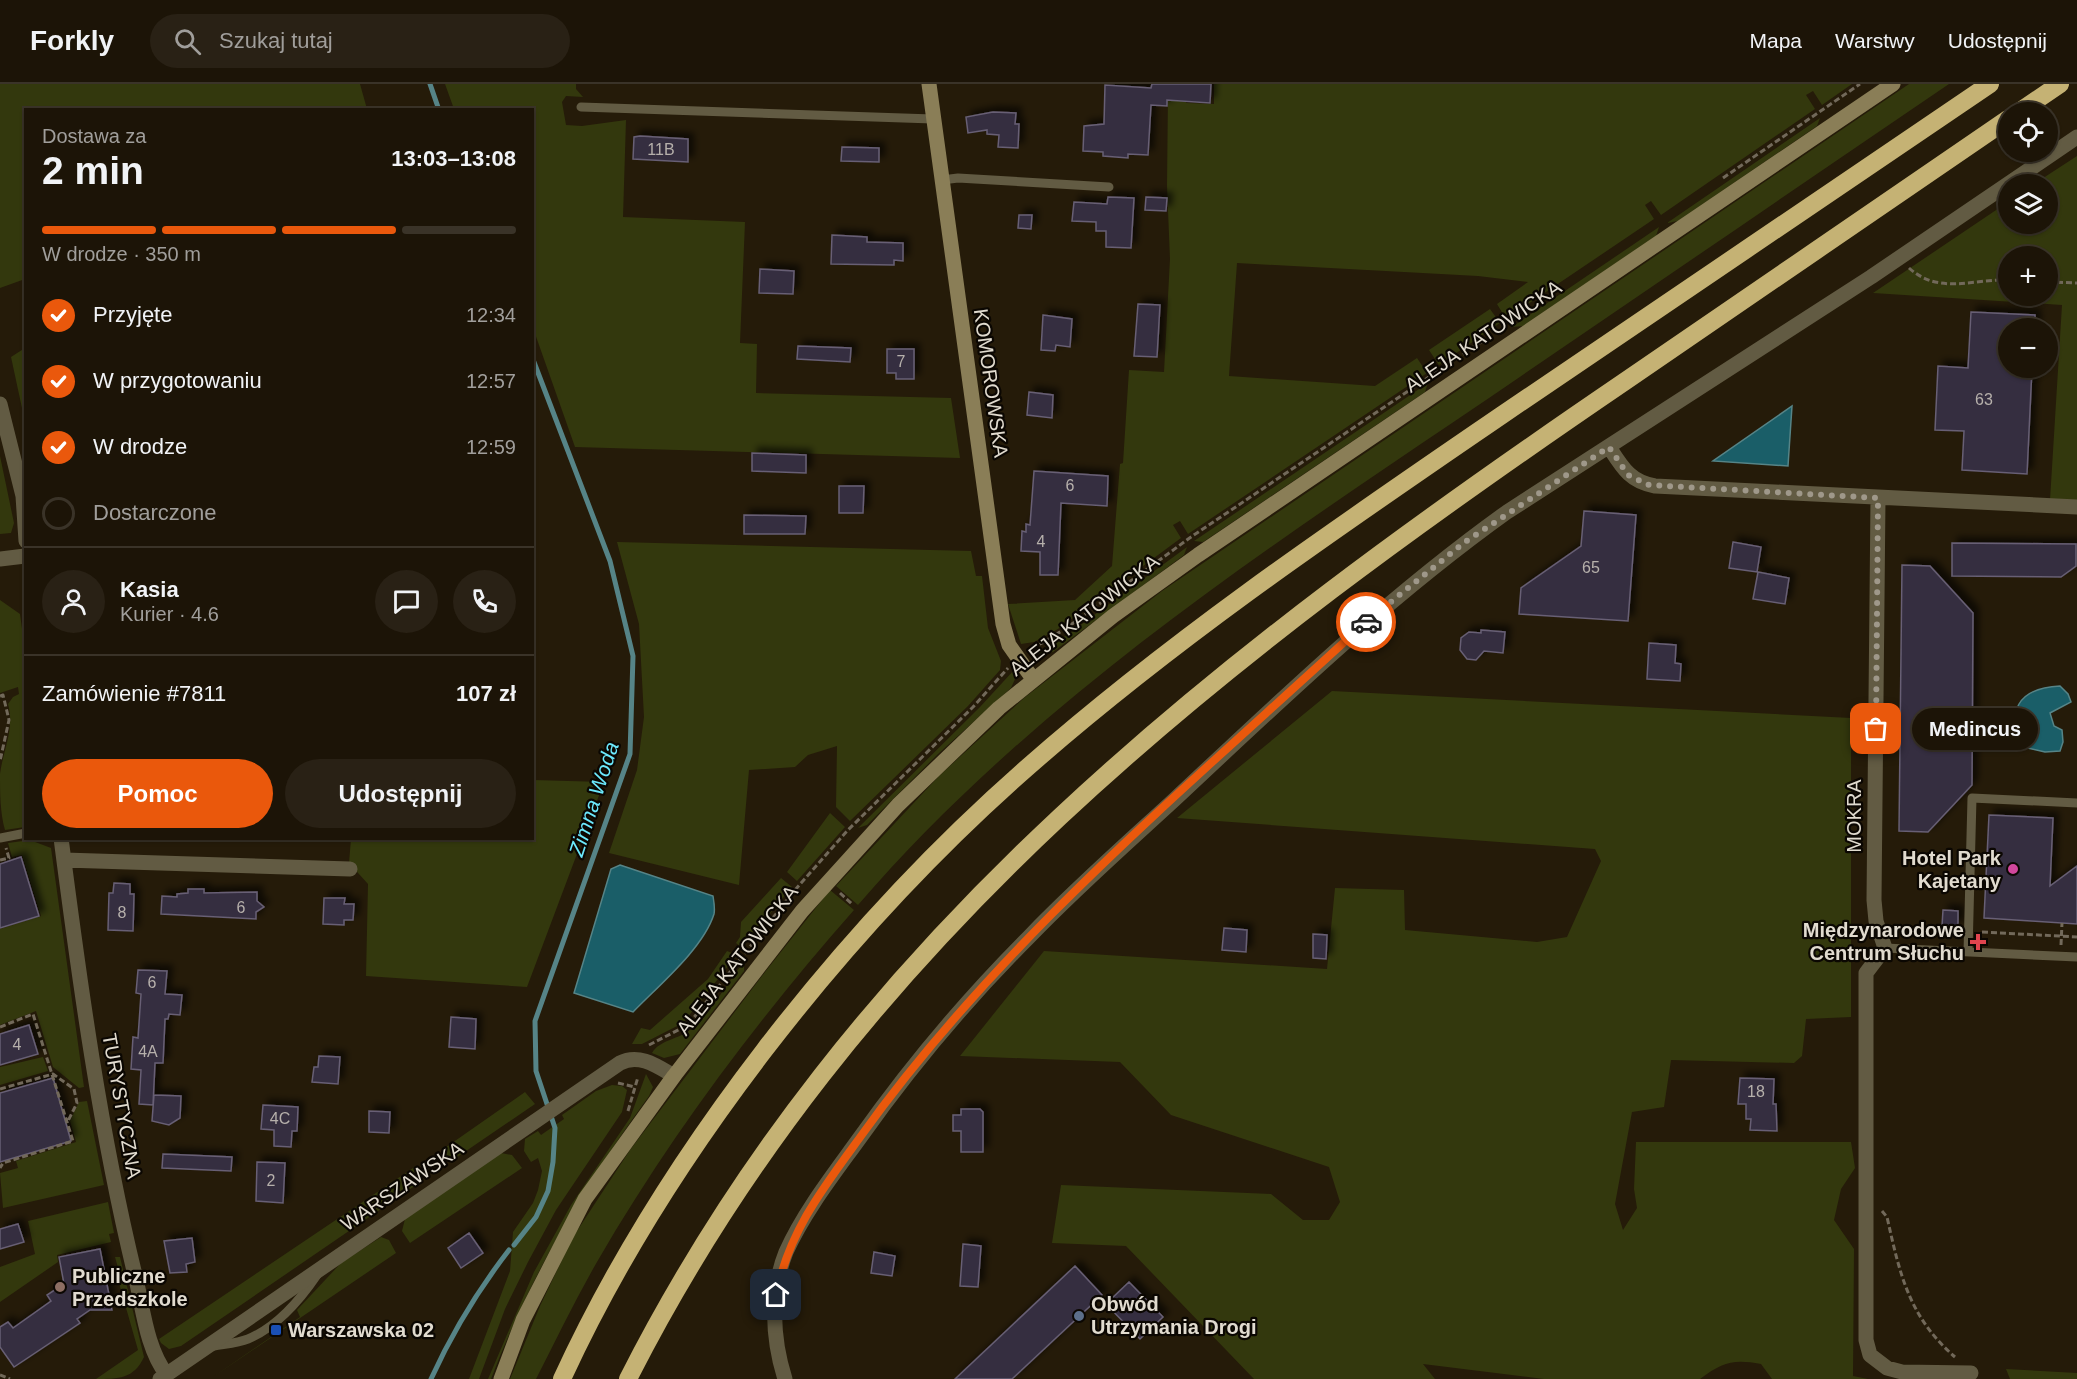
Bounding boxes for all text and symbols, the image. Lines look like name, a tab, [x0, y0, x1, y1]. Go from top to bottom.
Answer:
search box	[150, 14, 570, 68]
text: Forkly	[30, 25, 114, 56]
icon: search	[171, 25, 204, 58]
text: Szukaj tutaj	[219, 28, 333, 53]
text: Mapa	[1750, 29, 1802, 52]
text: Warstwy	[1835, 29, 1915, 52]
text: Udostępnij	[1948, 29, 2047, 52]
map controls	[1998, 102, 2058, 378]
button: locate	[1998, 102, 2058, 162]
text: Dostawa za	[42, 125, 147, 147]
house number: 11B	[647, 141, 675, 158]
text: 13:03–13:08	[391, 146, 516, 171]
text: 2 min	[42, 149, 144, 192]
button: layers	[1998, 174, 2058, 234]
text: W drodze · 350 m	[42, 243, 201, 265]
button: +	[1998, 246, 2058, 306]
street label: ALEJA KATOWICKA	[1401, 275, 1566, 396]
icon: check	[42, 299, 75, 332]
text: Przyjęte	[93, 302, 172, 327]
text: 12:34	[466, 304, 516, 326]
street label: KOMOROWSKA	[970, 307, 1012, 459]
button: −	[1998, 318, 2058, 378]
house number: 7	[897, 353, 906, 370]
icon: check	[42, 365, 75, 398]
text: W przygotowaniu	[93, 368, 262, 393]
text: 12:57	[466, 370, 516, 392]
house number: 63	[1975, 391, 1993, 408]
icon: check	[42, 431, 75, 464]
text: W drodze	[93, 434, 187, 459]
text: 12:59	[466, 436, 516, 458]
house number: 6	[1066, 477, 1075, 494]
text: Dostarczone	[93, 500, 217, 525]
house number: 4	[1037, 533, 1046, 550]
street label: ALEJA KATOWICKA	[1005, 549, 1164, 680]
house number: 65	[1582, 559, 1600, 576]
button: person	[42, 570, 105, 633]
button: chat	[375, 570, 438, 633]
button: phone	[453, 570, 516, 633]
text: Kasia	[120, 577, 179, 602]
courier	[1336, 592, 1396, 652]
text: Kurier · 4.6	[120, 603, 219, 625]
icon: car	[1350, 606, 1383, 639]
text: Zamówienie #7811	[42, 681, 226, 706]
text: 107 zł	[456, 681, 516, 706]
pin	[1850, 703, 1901, 754]
callout: Medincus	[1912, 708, 2038, 750]
icon: bag	[1859, 712, 1892, 745]
text: Medincus	[1929, 718, 2021, 740]
water label: Zimna Woda	[564, 739, 623, 860]
button: Pomoc	[42, 759, 273, 828]
button: Udostępnij	[285, 759, 516, 828]
street label: MOKRA	[1843, 779, 1865, 853]
place label: Hotel Park Kajetany	[1902, 847, 2002, 892]
marker: Hotel Park Kajetany	[2006, 862, 2020, 876]
street label: ALEJA KATOWICKA	[672, 880, 803, 1039]
house number: 6	[237, 899, 246, 916]
house number: 8	[118, 904, 127, 921]
place label: Międzynarodowe Centrum Słuchu	[1803, 919, 1964, 964]
marker: Międzynarodowe Centrum Słuchu	[1969, 933, 1987, 951]
house number: 6	[148, 974, 157, 991]
street label: TURYSTYCZNA	[98, 1031, 146, 1181]
house number: 4	[13, 1036, 22, 1053]
house number: 4A	[138, 1043, 158, 1060]
house number: 18	[1747, 1083, 1765, 1100]
house number: 4C	[270, 1110, 290, 1127]
street label: WARSZAWSKA	[337, 1137, 468, 1235]
house number: 2	[267, 1172, 276, 1189]
place label: Publiczne Przedszkole	[72, 1265, 188, 1310]
pin	[750, 1269, 801, 1320]
icon: home	[759, 1278, 792, 1311]
marker: Publiczne Przedszkole	[53, 1280, 67, 1294]
place label: Obwód Utrzymania Drogi	[1091, 1293, 1257, 1338]
marker: Obwód Utrzymania Drogi	[1072, 1309, 1086, 1323]
place label: Warszawska 02	[288, 1319, 434, 1341]
marker: Warszawska 02	[269, 1323, 283, 1337]

